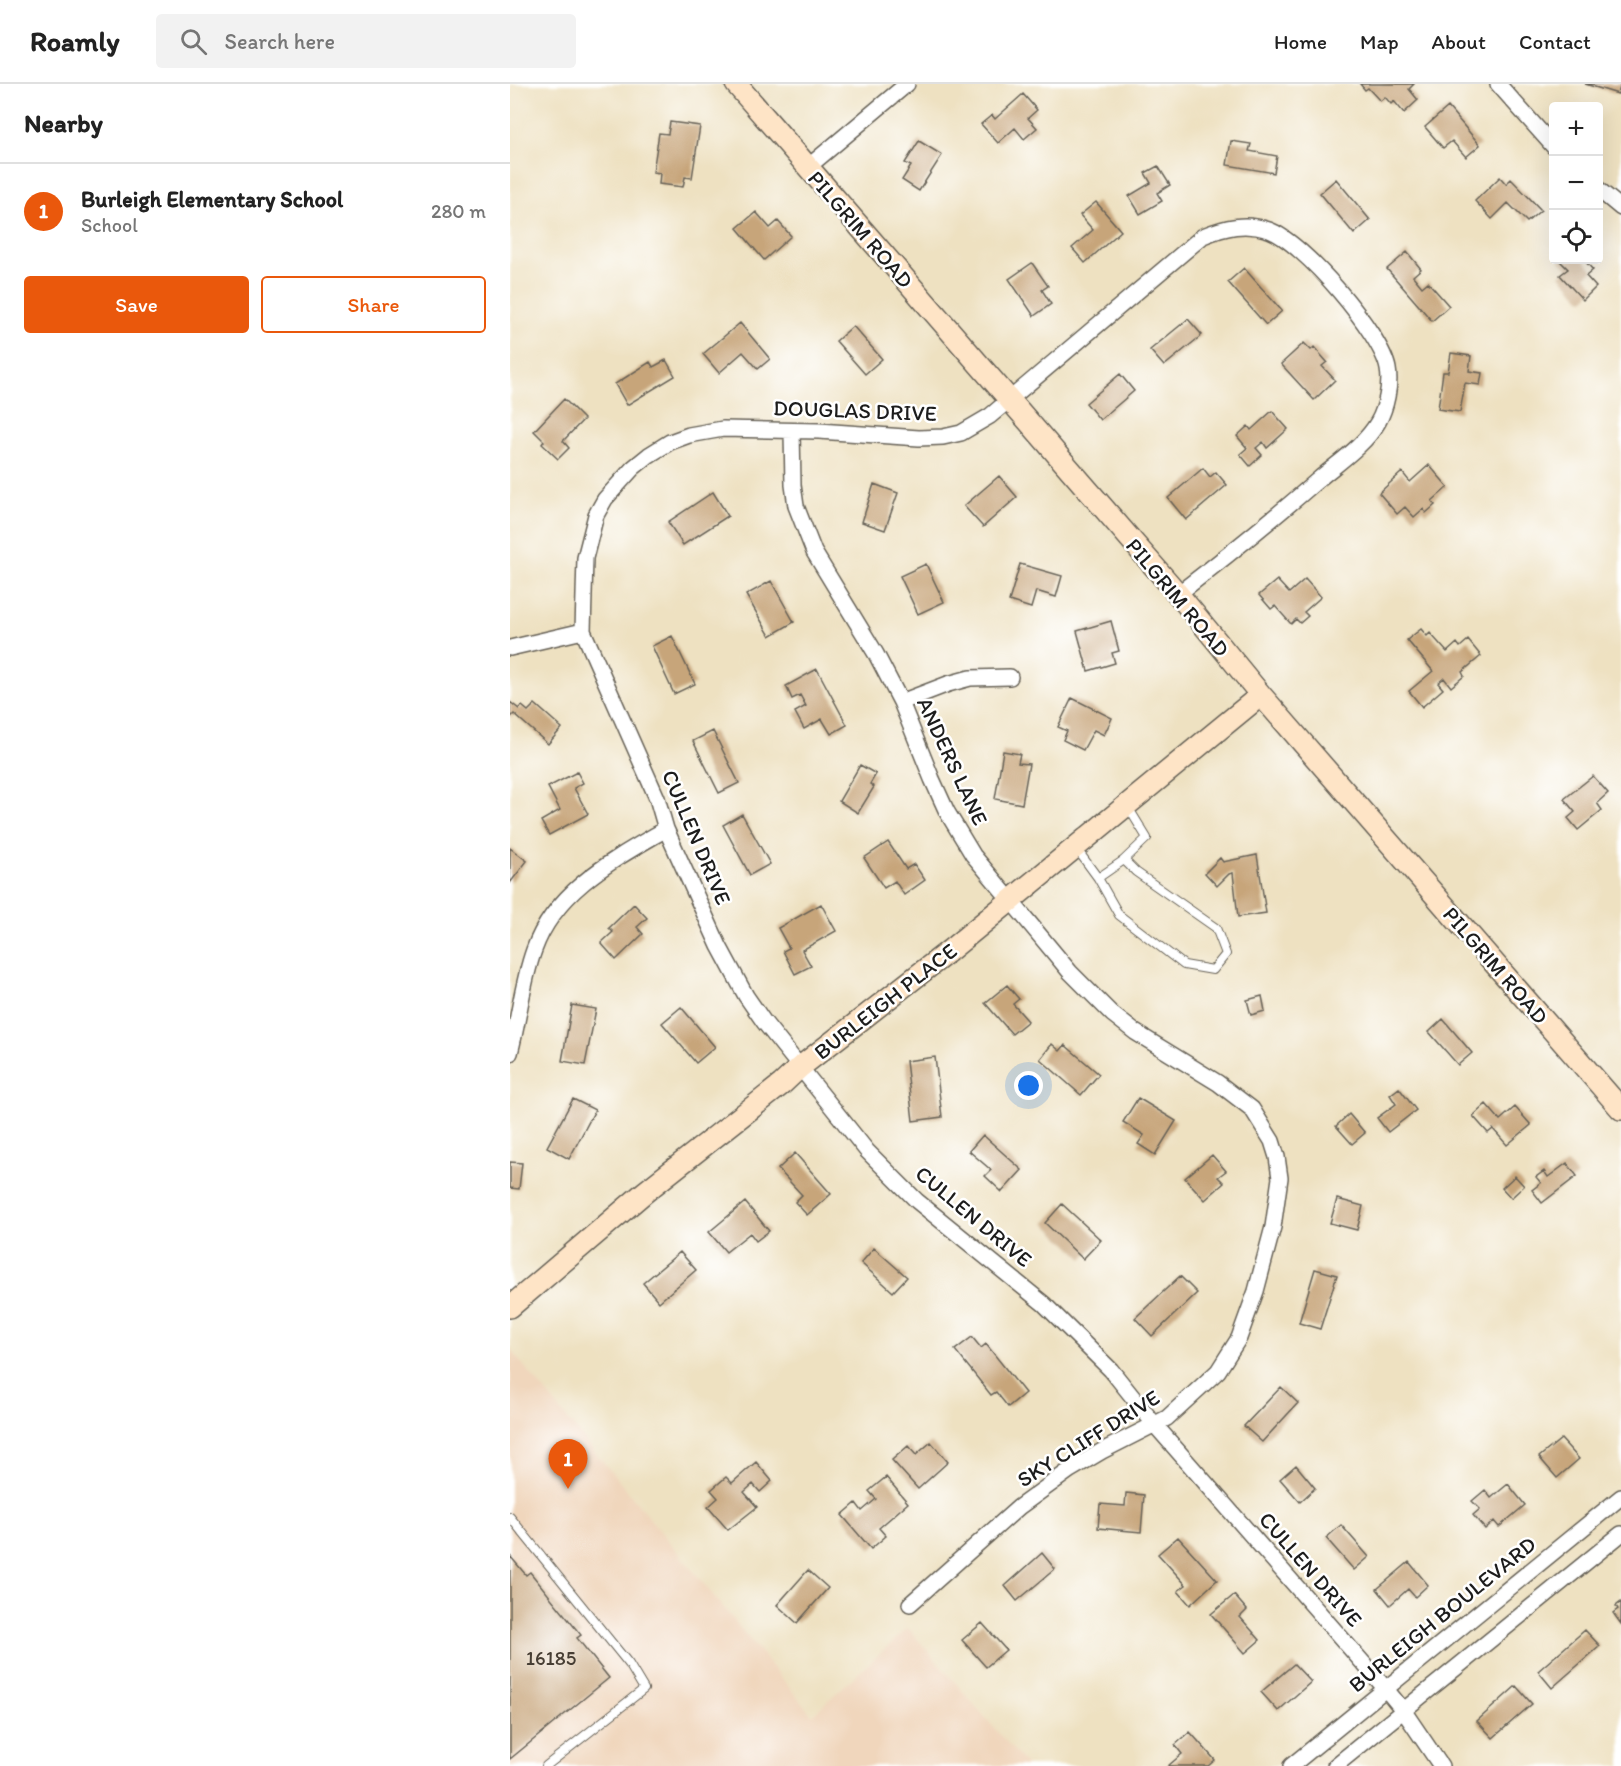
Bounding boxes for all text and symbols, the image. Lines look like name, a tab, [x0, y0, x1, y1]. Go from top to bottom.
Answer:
search box	[156, 14, 576, 68]
text: Roamly	[30, 24, 120, 58]
icon: search	[177, 25, 210, 58]
text: Search here	[225, 28, 335, 55]
text: Home	[1274, 29, 1327, 54]
text: Map	[1360, 29, 1399, 54]
text: About	[1432, 29, 1486, 54]
text: Contact	[1519, 29, 1591, 54]
map controls	[1549, 102, 1603, 264]
button: +	[1549, 102, 1603, 156]
text: Nearby	[24, 107, 103, 139]
button: −	[1549, 156, 1603, 210]
street label: PILGRIM ROAD	[802, 165, 919, 294]
text: Burleigh Elementary School	[81, 186, 343, 213]
text: 1	[39, 199, 48, 223]
text: 280 m	[431, 199, 486, 223]
button: locate	[1549, 210, 1603, 264]
text: School	[81, 213, 138, 237]
button: Save	[24, 276, 249, 333]
button: Share	[261, 276, 486, 333]
street label: DOUGLAS DRIVE	[773, 394, 937, 427]
street label: PILGRIM ROAD	[1120, 532, 1235, 662]
street label: ANDERS LANE	[911, 693, 994, 830]
street label: CULLEN DRIVE	[656, 766, 737, 909]
street label: PILGRIM ROAD	[1437, 901, 1554, 1030]
street label: BURLEIGH PLACE	[808, 937, 962, 1066]
your location	[1014, 1071, 1043, 1100]
street label: CULLEN DRIVE	[910, 1160, 1037, 1273]
street label: SKY CLIFF DRIVE	[1012, 1384, 1164, 1493]
pin: 1	[548, 1440, 588, 1489]
street label: CULLEN DRIVE	[1253, 1506, 1368, 1632]
street label: BURLEIGH BOULEVARD	[1343, 1531, 1541, 1698]
house number: 16185	[526, 1646, 576, 1670]

